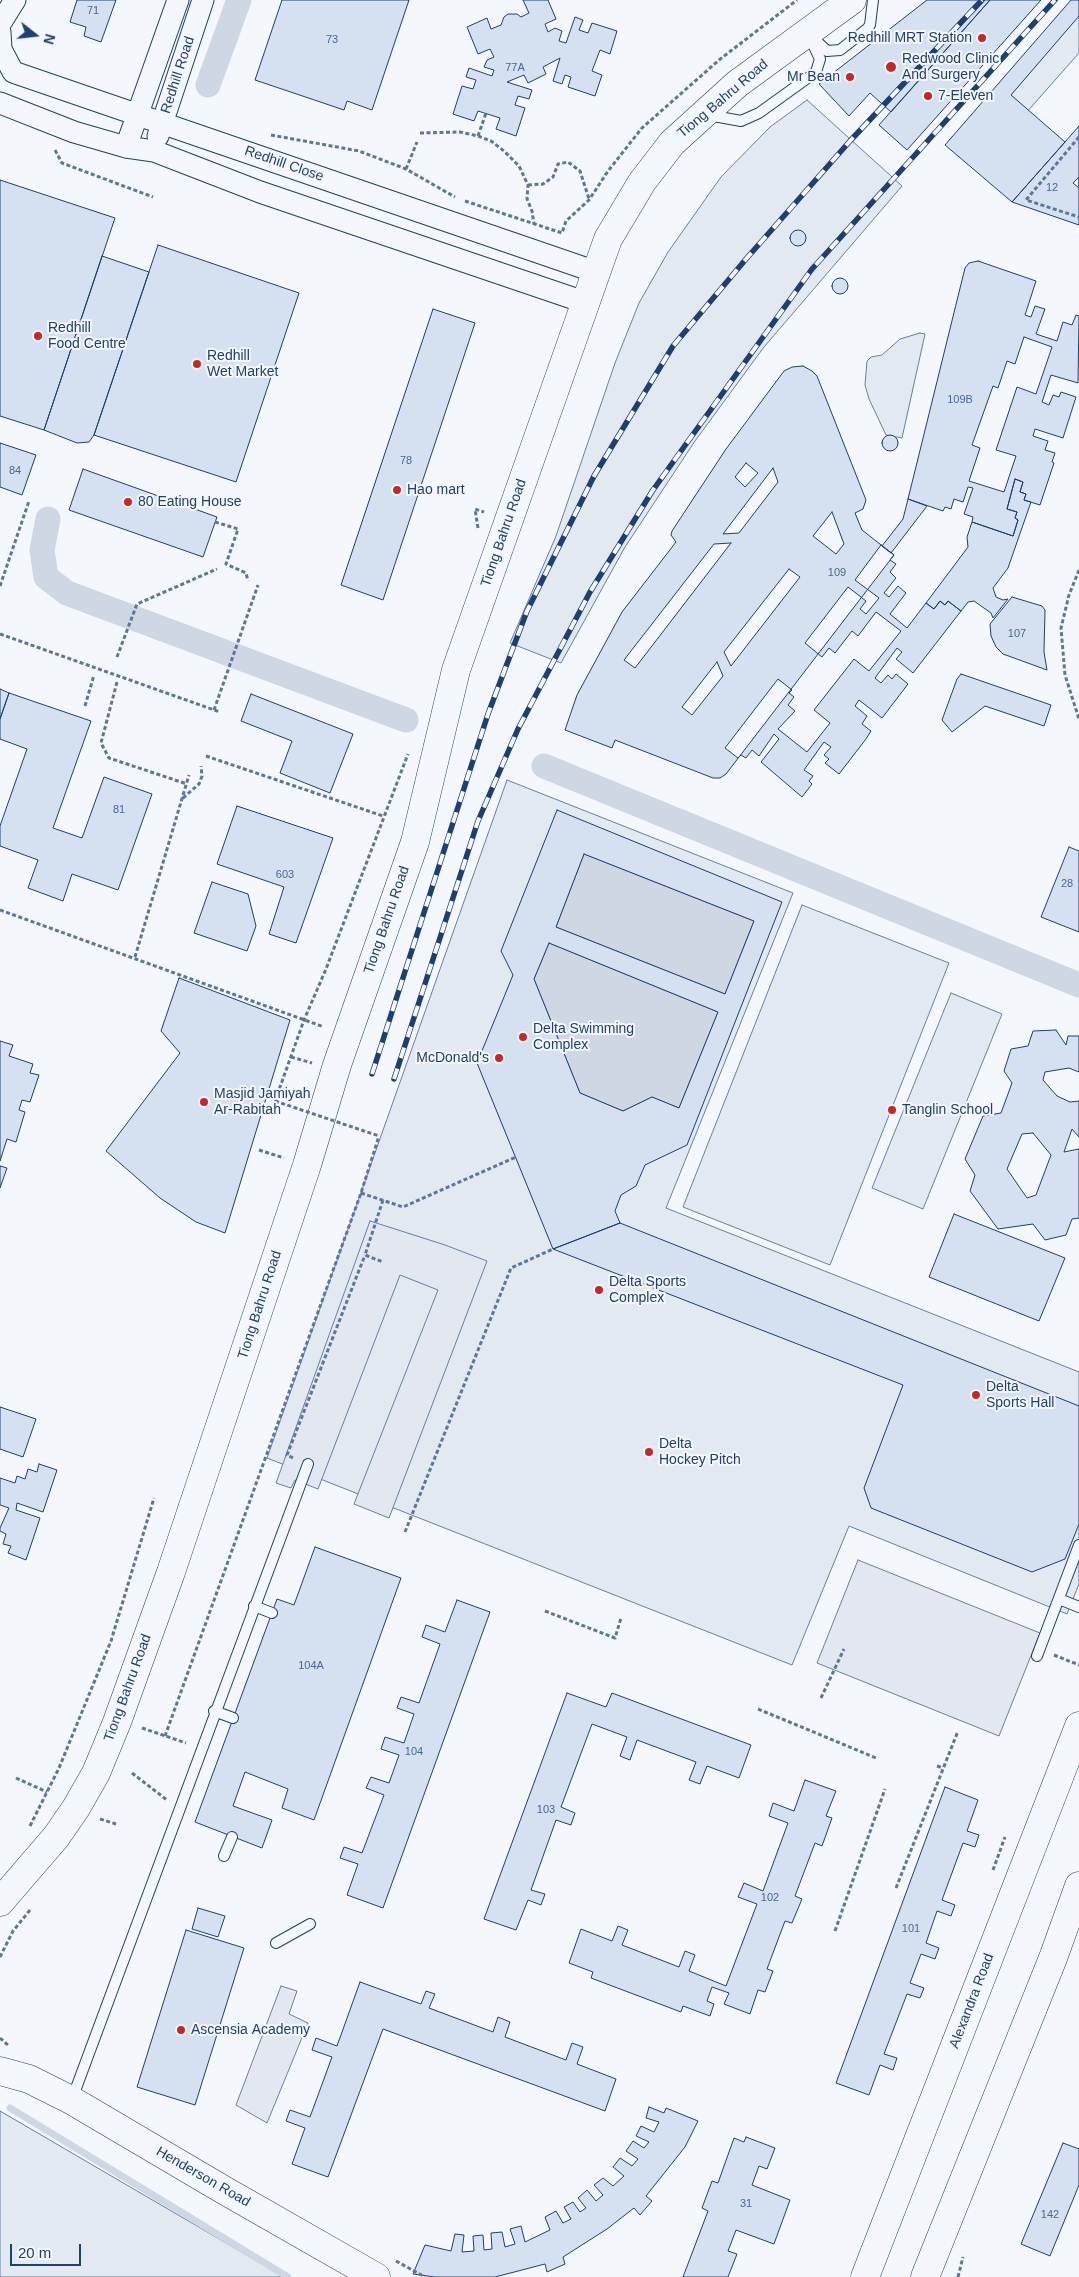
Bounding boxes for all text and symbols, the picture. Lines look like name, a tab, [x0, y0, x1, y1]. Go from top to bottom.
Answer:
house number: 71	[87, 4, 99, 18]
north arrow	[10, 10, 60, 60]
place label: Redhill MRT Station	[848, 30, 972, 46]
text: N	[40, 32, 59, 46]
marker: Redhill MRT Station	[976, 32, 988, 44]
house number: 73	[326, 33, 338, 47]
street label: Redhill Road	[158, 34, 198, 116]
place label: Redwood Clinic And Surgery	[902, 51, 999, 84]
street label: Tiong Bahru Road	[674, 56, 772, 142]
marker: Redwood Clinic And Surgery	[884, 60, 898, 74]
house number: 77A	[505, 61, 525, 75]
place label: Mr Bean	[787, 69, 840, 85]
marker: Mr Bean	[844, 71, 856, 83]
place label: 7-Eleven	[938, 88, 993, 104]
marker: 7-Eleven	[922, 90, 934, 102]
street label: Redhill Close	[242, 143, 326, 185]
house number: 12	[1046, 181, 1058, 195]
place label: Redhill Food Centre	[48, 320, 126, 352]
marker: Redhill Food Centre	[32, 330, 44, 342]
place label: Redhill Wet Market	[207, 348, 278, 381]
marker: Redhill Wet Market	[191, 358, 203, 370]
house number: 109B	[947, 393, 973, 407]
house number: 78	[400, 454, 412, 468]
house number: 84	[9, 464, 21, 478]
street label: Tiong Bahru Road	[478, 477, 530, 589]
place label: Hao mart	[407, 482, 465, 498]
marker: Hao mart	[391, 484, 403, 496]
place label: 80 Eating House	[138, 494, 242, 510]
marker: 80 Eating House	[122, 496, 134, 508]
house number: 109	[828, 566, 846, 580]
house number: 107	[1008, 627, 1026, 641]
house number: 81	[113, 803, 125, 817]
street label: Tiong Bahru Road	[361, 864, 413, 976]
house number: 603	[276, 868, 294, 882]
house number: 28	[1061, 877, 1073, 891]
place label: Delta Swimming Complex	[533, 1021, 634, 1054]
marker: Delta Swimming Complex	[517, 1031, 529, 1043]
place label: McDonald's	[416, 1050, 489, 1066]
marker: McDonald's	[493, 1052, 505, 1064]
place label: Masjid Jamiyah Ar-Rabitah	[214, 1086, 310, 1118]
marker: Masjid Jamiyah Ar-Rabitah	[198, 1096, 210, 1108]
place label: Tanglin School	[902, 1102, 993, 1118]
marker: Tanglin School	[886, 1104, 898, 1116]
street label: Tiong Bahru Road	[235, 1249, 285, 1361]
place label: Delta Sports Complex	[609, 1274, 686, 1306]
marker: Delta Sports Complex	[593, 1284, 605, 1296]
place label: Delta Sports Hall	[986, 1379, 1054, 1411]
marker: Delta Sports Hall	[970, 1389, 982, 1401]
place label: Delta Hockey Pitch	[659, 1436, 741, 1468]
marker: Delta Hockey Pitch	[643, 1446, 655, 1458]
street label: Tiong Bahru Road	[101, 1632, 155, 1744]
house number: 104A	[298, 1659, 324, 1673]
house number: 104	[405, 1745, 423, 1759]
house number: 103	[537, 1803, 555, 1817]
house number: 102	[761, 1891, 779, 1905]
house number: 101	[902, 1922, 920, 1936]
street label: Alexandra Road	[946, 1951, 998, 2051]
place label: Ascensia Academy	[191, 2022, 310, 2038]
marker: Ascensia Academy	[175, 2024, 187, 2036]
street label: Henderson Road	[153, 2143, 253, 2211]
house number: 31	[740, 2197, 752, 2211]
house number: 142	[1041, 2208, 1059, 2222]
scale bar	[12, 2234, 84, 2266]
text: 20 m	[18, 2244, 51, 2261]

